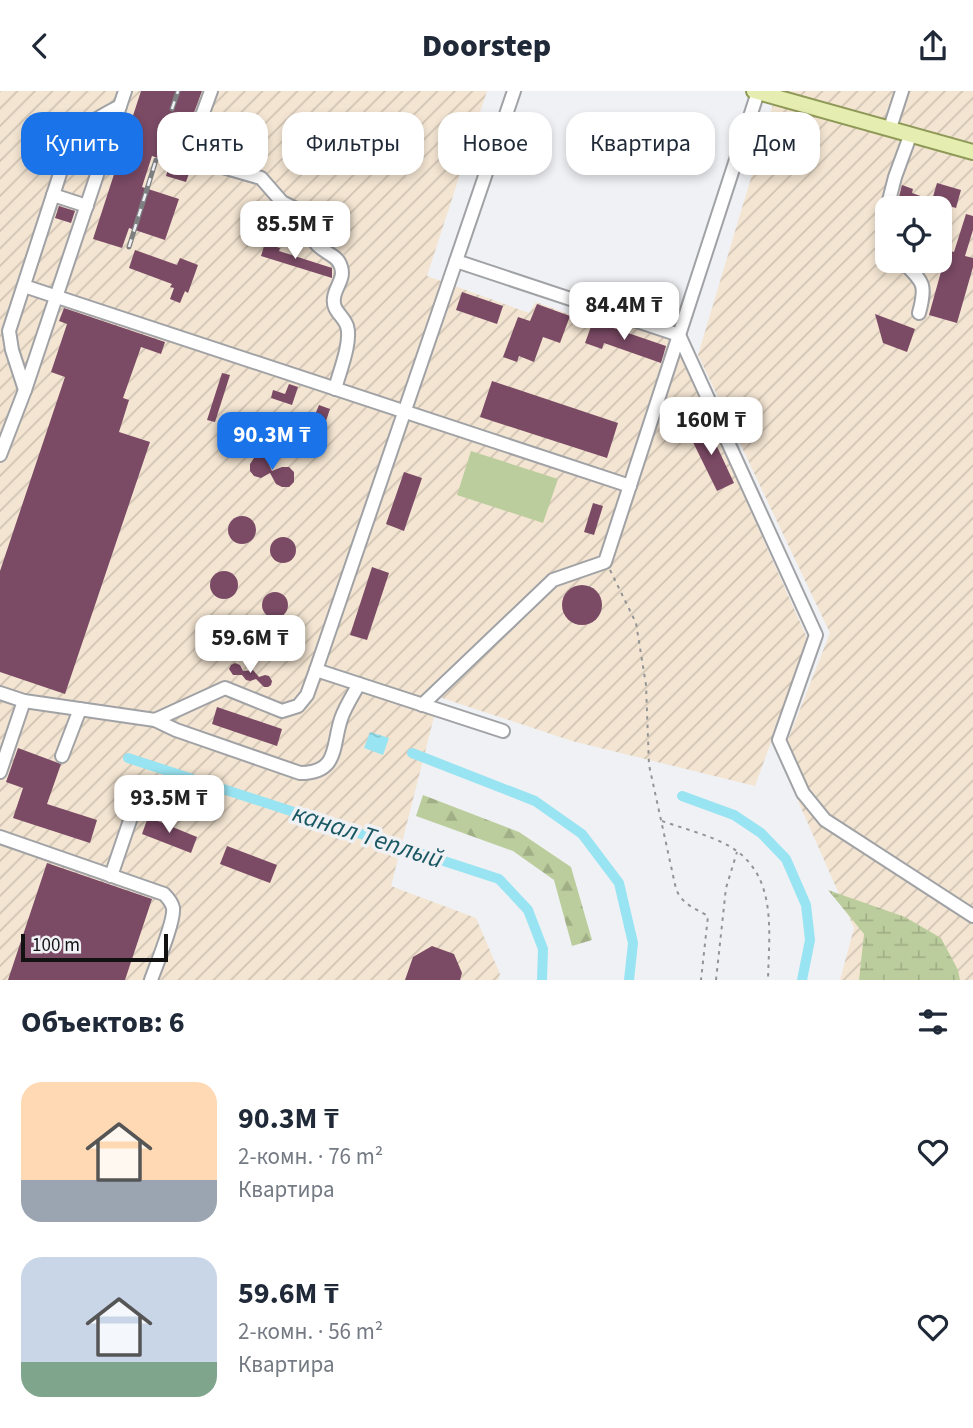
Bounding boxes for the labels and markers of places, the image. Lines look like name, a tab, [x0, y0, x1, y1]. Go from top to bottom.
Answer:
pin: 85.5M ₸	[230, 201, 360, 261]
pin: 84.4M ₸	[559, 282, 689, 342]
pin: 160M ₸	[654, 397, 768, 457]
pin: 90.3M ₸	[207, 413, 337, 472]
pin: 59.6M ₸	[185, 615, 315, 675]
pin: 93.5M ₸	[104, 775, 234, 835]

